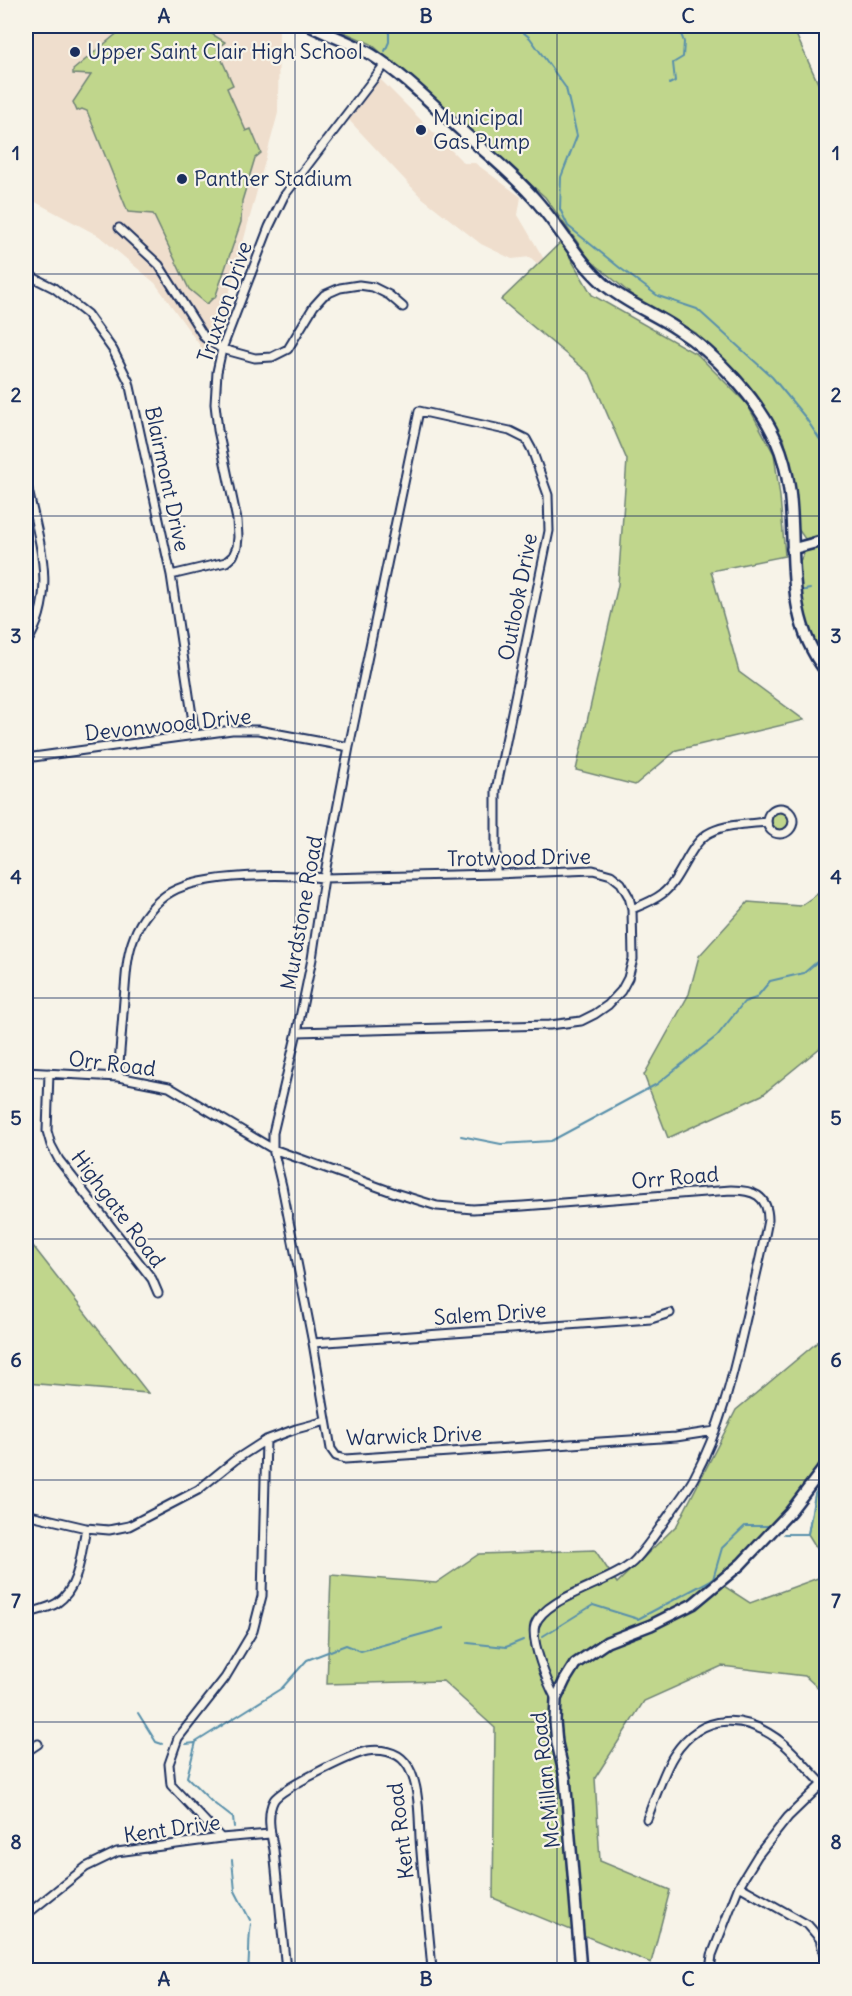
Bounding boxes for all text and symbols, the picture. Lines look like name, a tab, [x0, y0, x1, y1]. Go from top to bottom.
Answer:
text: A	[158, 3, 171, 28]
text: B	[419, 3, 433, 28]
text: C	[681, 3, 695, 28]
place label: Upper Saint Clair High School	[87, 38, 363, 65]
marker: Upper Saint Clair High School	[68, 45, 82, 59]
place label: Municipal Gas Pump	[433, 104, 530, 155]
marker: Municipal Gas Pump	[414, 123, 428, 137]
text: 1	[12, 140, 20, 165]
text: 1	[832, 140, 840, 165]
place label: Panther Stadium	[194, 165, 352, 192]
marker: Panther Stadium	[175, 172, 189, 186]
street label: Truxton Drive	[191, 238, 258, 366]
text: 2	[11, 382, 22, 407]
text: 2	[831, 382, 842, 407]
street label: Blairmont Drive	[139, 404, 196, 554]
street label: Outlook Drive	[492, 531, 543, 663]
text: 3	[10, 623, 22, 648]
text: 3	[830, 623, 842, 648]
street label: Devonwood Drive	[83, 702, 253, 747]
street label: Murdstone Road	[275, 834, 328, 992]
street label: Trotwood Drive	[447, 843, 591, 872]
text: 4	[10, 864, 22, 889]
text: 4	[830, 864, 842, 889]
street label: Orr Road	[67, 1045, 157, 1082]
text: 5	[10, 1105, 22, 1130]
text: 5	[830, 1105, 842, 1130]
street label: Highgate Road	[66, 1145, 171, 1273]
street label: Orr Road	[630, 1160, 720, 1195]
street label: Salem Drive	[433, 1296, 547, 1331]
text: 6	[10, 1347, 22, 1372]
text: 6	[830, 1347, 842, 1372]
street label: Warwick Drive	[345, 1420, 483, 1451]
text: 7	[11, 1588, 21, 1613]
text: 7	[831, 1588, 841, 1613]
street label: McMillan Road	[525, 1711, 566, 1850]
street label: Kent Road	[381, 1781, 420, 1881]
street label: Kent Drive	[122, 1808, 222, 1849]
text: 8	[10, 1829, 22, 1854]
text: 8	[830, 1829, 842, 1854]
text: A	[158, 1966, 171, 1991]
text: B	[419, 1966, 433, 1991]
text: C	[681, 1966, 695, 1991]

